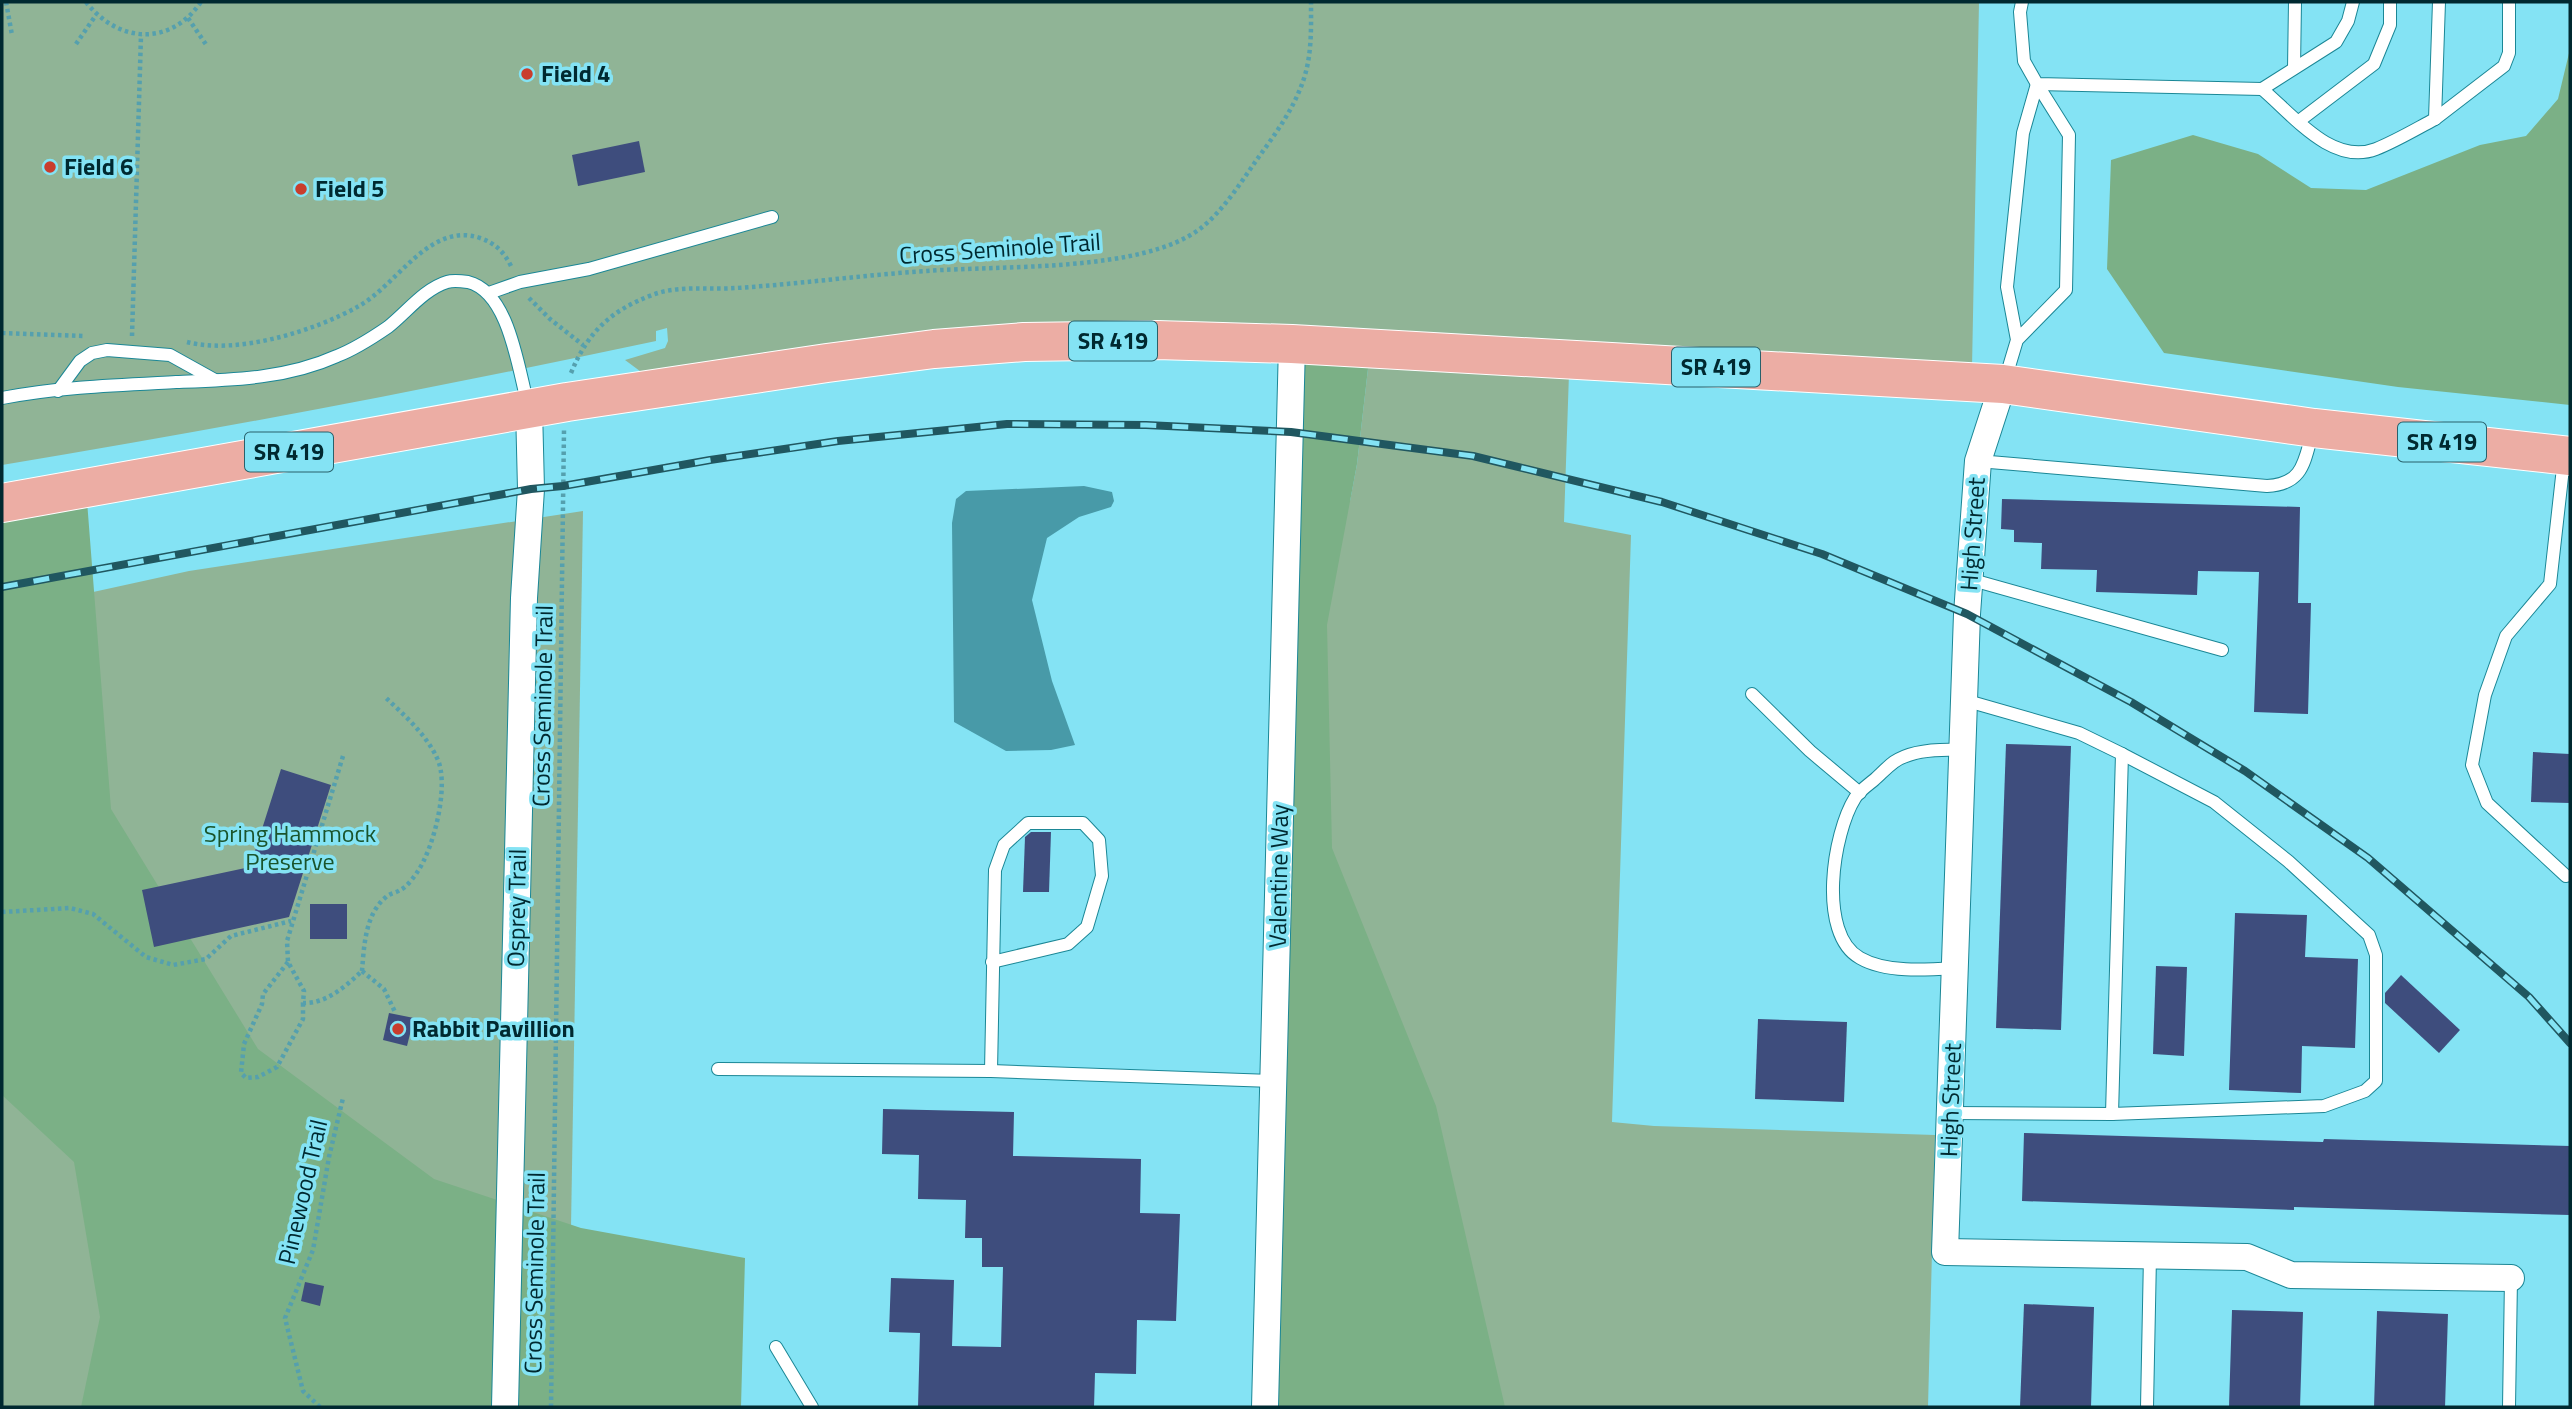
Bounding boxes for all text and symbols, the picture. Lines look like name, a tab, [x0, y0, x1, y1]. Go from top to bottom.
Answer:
place label: Field 4	[541, 55, 611, 91]
marker: Field 4	[519, 66, 535, 82]
place label: Field 6	[64, 148, 134, 184]
marker: Field 6	[42, 159, 58, 175]
place label: Field 5	[315, 170, 385, 206]
marker: Field 5	[293, 181, 309, 197]
street label: Cross Seminole Trail	[898, 223, 1102, 273]
road number: SR 419	[1069, 322, 1157, 360]
road number: SR 419	[1672, 348, 1760, 386]
road number: SR 419	[2398, 422, 2486, 462]
road number: SR 419	[245, 432, 333, 472]
street label: High Street	[1950, 475, 1994, 592]
street label: Cross Seminole Trail	[522, 605, 562, 807]
street label: Valentine Way	[1259, 803, 1297, 948]
park label: Spring Hammock Preserve	[204, 815, 377, 879]
street label: Osprey Trail	[497, 849, 535, 967]
place label: Rabbit Pavillion	[412, 1010, 575, 1046]
marker: Rabbit Pavillion	[390, 1021, 406, 1037]
street label: High Street	[1930, 1042, 1970, 1157]
street label: Pinewood Trail	[268, 1116, 336, 1268]
street label: Cross Seminole Trail	[514, 1172, 554, 1374]

